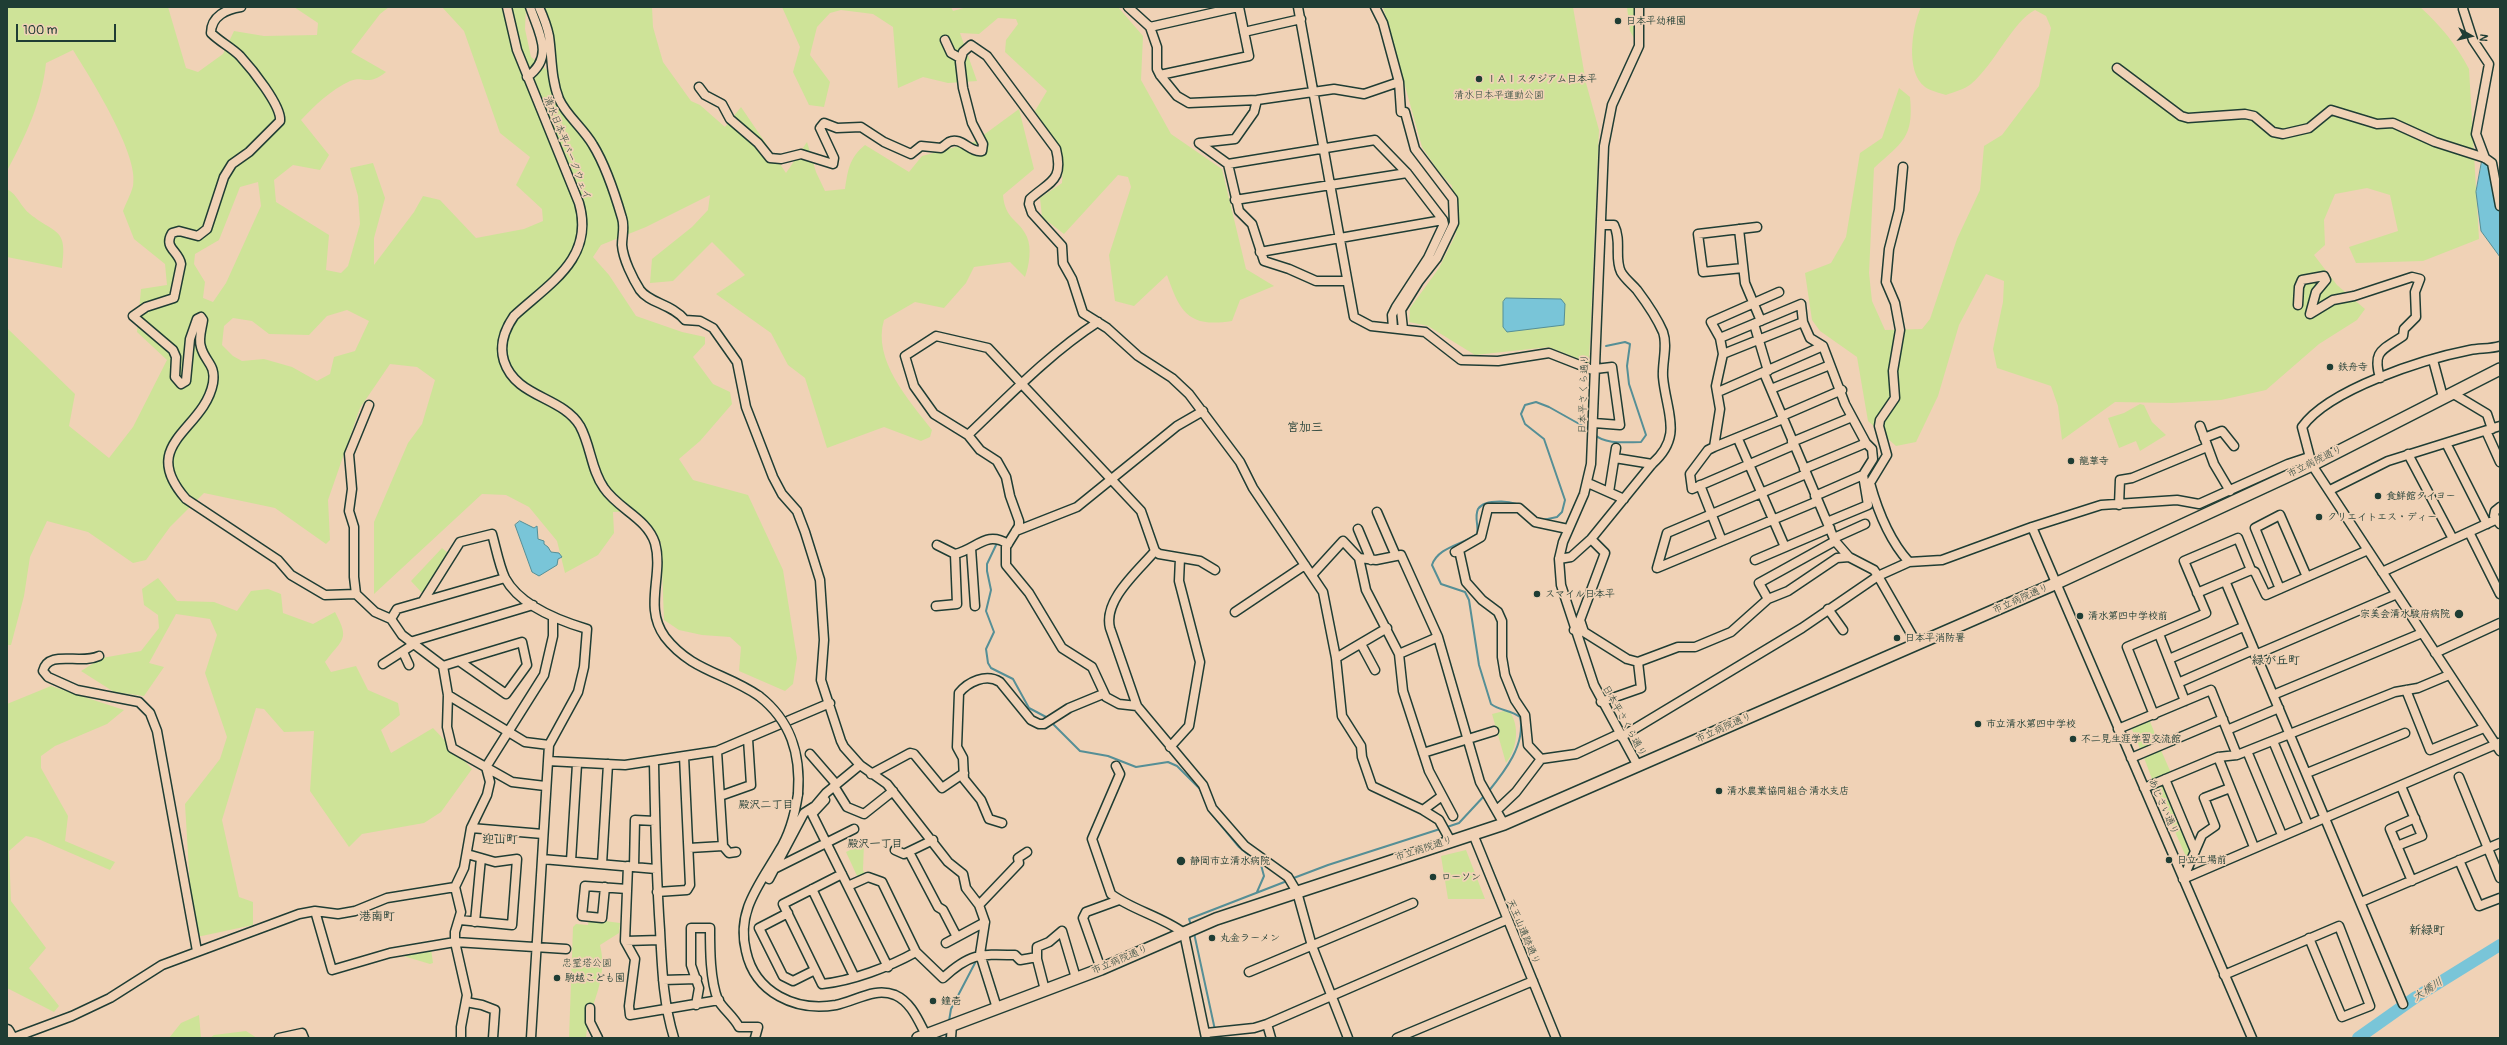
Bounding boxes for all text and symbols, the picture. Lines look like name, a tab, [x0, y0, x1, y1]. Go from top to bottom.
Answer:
place label: 日本平幼稚園	[1626, 15, 1686, 27]
scale bar	[18, 16, 118, 42]
marker: 日本平幼稚園	[1613, 16, 1623, 26]
north arrow	[2451, 16, 2491, 56]
text: 100 m	[23, 23, 57, 38]
text: N	[2476, 33, 2490, 42]
place label: ＩＡＩスタジアム日本平	[1487, 73, 1597, 85]
marker: ＩＡＩスタジアム日本平	[1474, 74, 1484, 84]
park label: 清水日本平運動公園	[1454, 89, 1544, 101]
street label: 清水日本平パークウェイ	[541, 95, 593, 201]
street label: 日本平さくら通り	[1577, 354, 1591, 434]
place label: 鉄舟寺	[2338, 361, 2368, 373]
marker: 鉄舟寺	[2325, 362, 2335, 372]
district label: 宮加三	[1287, 421, 1323, 435]
street label: 市立病院通り	[2285, 443, 2345, 481]
place label: 龍華寺	[2079, 455, 2109, 467]
marker: 龍華寺	[2066, 456, 2076, 466]
place label: 食鮮館タイヨー	[2386, 490, 2455, 502]
marker: 食鮮館タイヨー	[2373, 491, 2383, 501]
place label: クリエイトエス・ディー	[2327, 511, 2437, 523]
marker: クリエイトエス・ディー	[2314, 512, 2324, 522]
street label: 市立病院通り	[1991, 581, 2051, 617]
place label: スマイル日本平	[1545, 588, 1615, 600]
marker: スマイル日本平	[1532, 589, 1542, 599]
place label: 宗美会清水駿府病院	[2360, 608, 2450, 620]
marker: 宗美会清水駿府病院	[2453, 608, 2465, 620]
place label: 清水第四中学校前	[2088, 610, 2168, 622]
marker: 清水第四中学校前	[2075, 611, 2085, 621]
place label: 日本平消防署	[1905, 632, 1965, 644]
marker: 日本平消防署	[1892, 633, 1902, 643]
district label: 緑が丘町	[2252, 654, 2300, 668]
street label: 日本平さくら通り	[1599, 683, 1649, 759]
street label: 市立病院通り	[1694, 710, 1754, 746]
place label: 市立清水第四中学校	[1986, 718, 2076, 730]
marker: 市立清水第四中学校	[1973, 719, 1983, 729]
place label: 不二見生涯学習交流館	[2081, 733, 2181, 745]
marker: 不二見生涯学習交流館	[2068, 734, 2078, 744]
street label: あじさい通り	[2145, 777, 2181, 837]
place label: 清水農業協同組合 清水支店	[1727, 785, 1849, 797]
marker: 清水農業協同組合 清水支店	[1714, 786, 1724, 796]
district label: 殿沢二丁目	[739, 798, 793, 812]
district label: 迎山町	[482, 833, 518, 847]
street label: 市立病院通り	[1394, 834, 1454, 864]
district label: 殿沢一丁目	[848, 837, 902, 851]
place label: 日立工場前	[2177, 854, 2227, 866]
marker: 静岡市立清水病院	[1175, 855, 1187, 867]
place label: 静岡市立清水病院	[1190, 855, 1270, 867]
marker: 日立工場前	[2164, 855, 2174, 865]
place label: ローソン	[1441, 871, 1481, 883]
marker: ローソン	[1428, 872, 1438, 882]
street label: 天王山遺跡通り	[1504, 897, 1542, 967]
district label: 港南町	[359, 910, 395, 924]
district label: 新緑町	[2409, 924, 2445, 938]
place label: 丸金ラーメン	[1220, 932, 1280, 944]
marker: 丸金ラーメン	[1207, 933, 1217, 943]
street label: 市立病院通り	[1090, 943, 1150, 977]
park label: 忠霊塔公園	[562, 957, 612, 969]
place label: 駒越こども園	[565, 972, 625, 984]
marker: 駒越こども園	[552, 973, 562, 983]
water label: 大橋川	[2411, 975, 2445, 1005]
place label: 鐘壱	[941, 995, 961, 1007]
marker: 鐘壱	[928, 996, 938, 1006]

